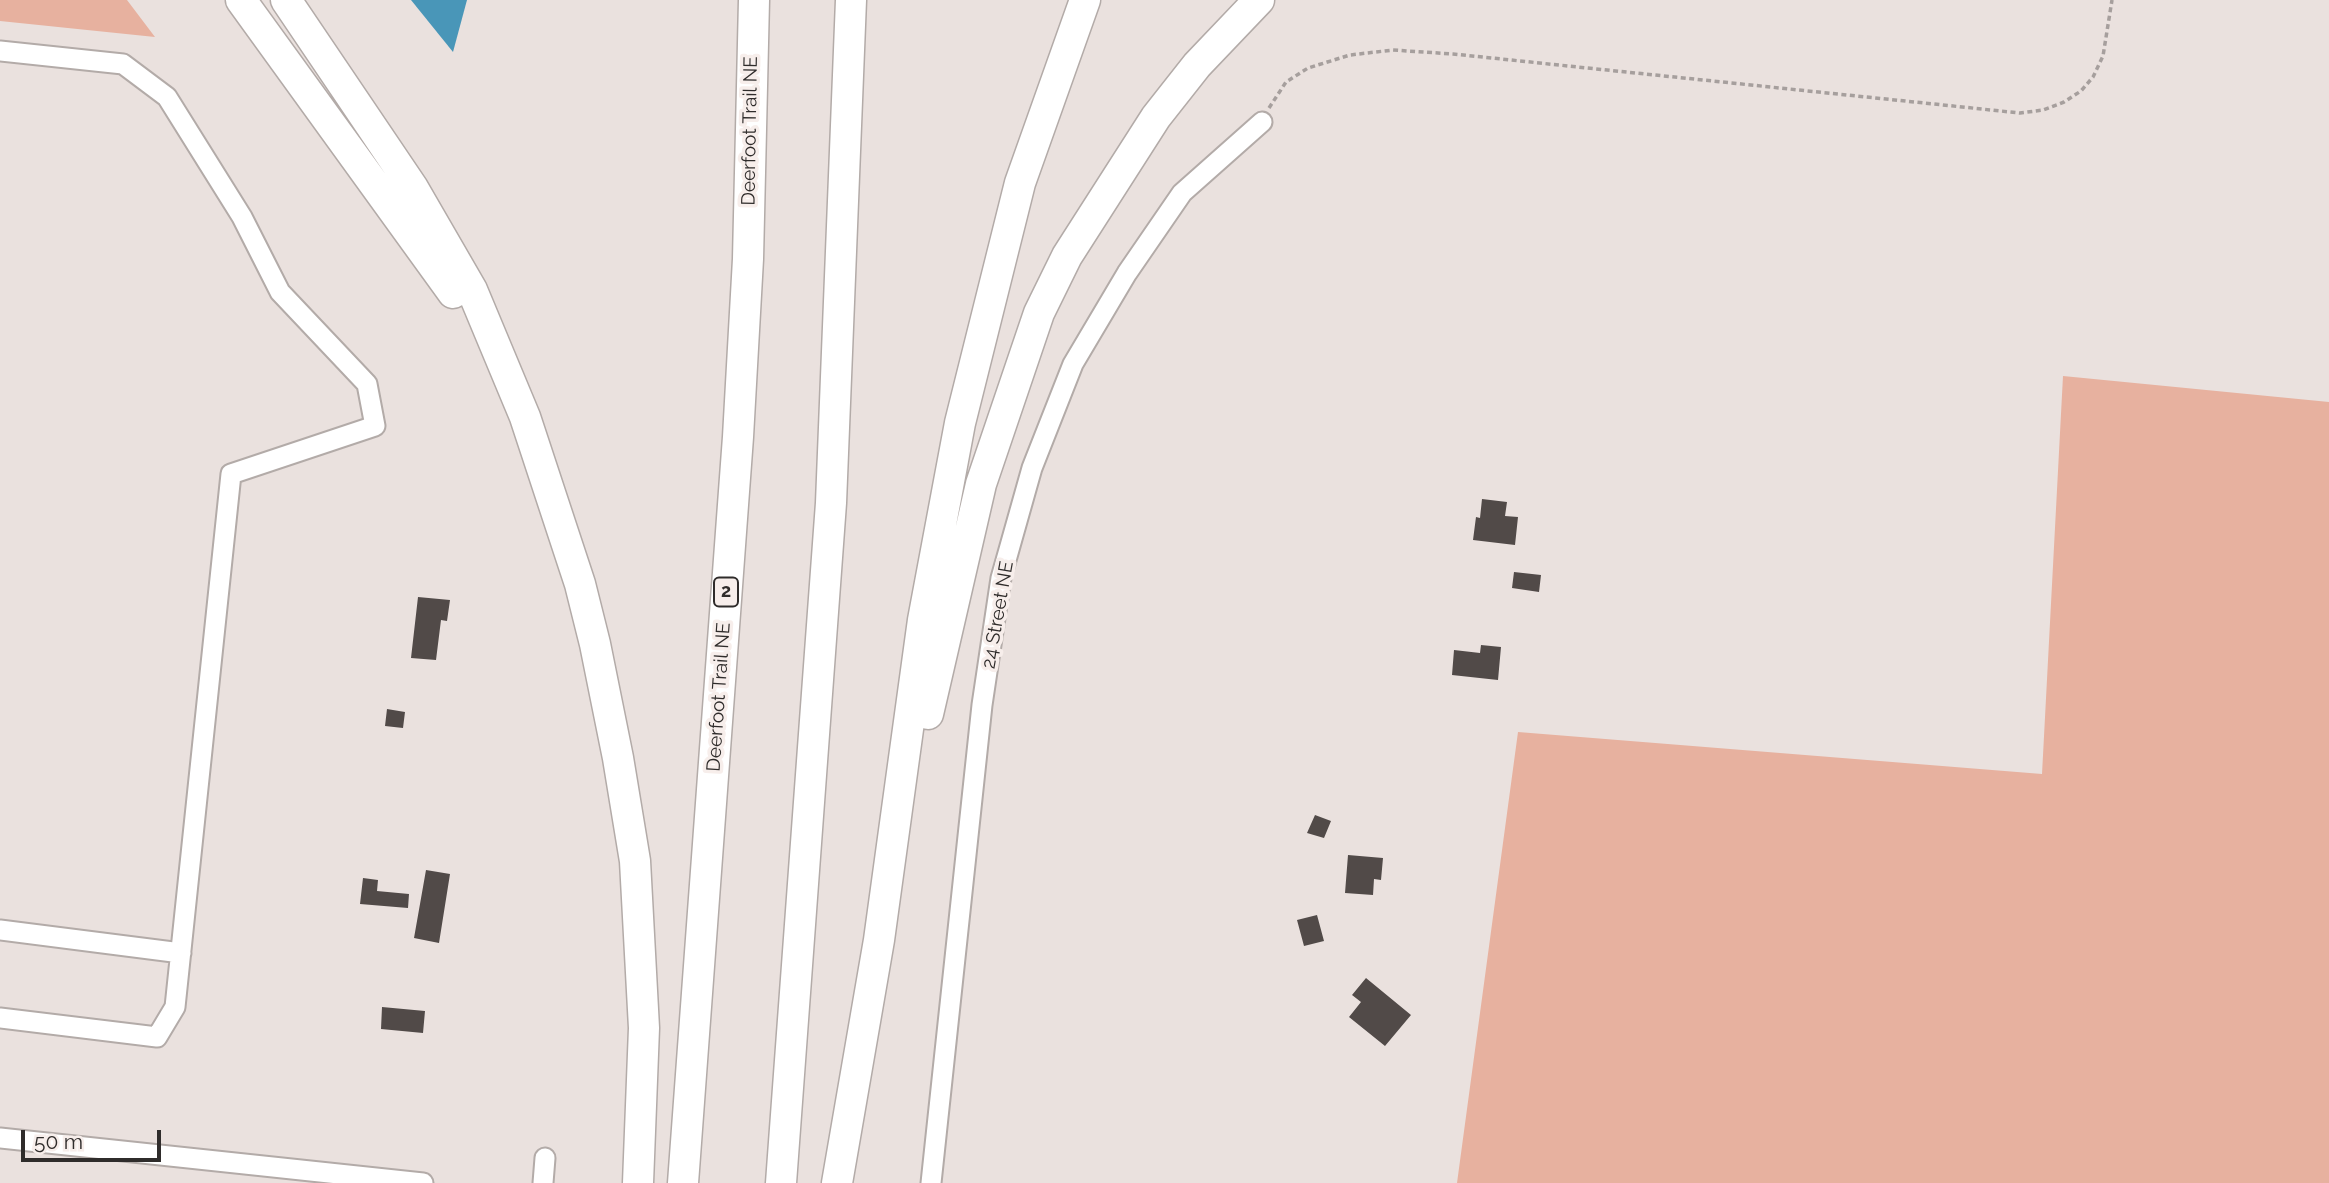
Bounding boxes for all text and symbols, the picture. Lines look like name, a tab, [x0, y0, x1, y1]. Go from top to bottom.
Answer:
street label: Deerfoot Trail NE	[737, 56, 763, 206]
street label: 24 Street NE	[977, 559, 1019, 671]
road number: 2	[714, 578, 738, 606]
street label: Deerfoot Trail NE	[702, 622, 736, 772]
scale bar	[24, 1116, 164, 1160]
text: 50 m	[34, 1129, 83, 1154]

